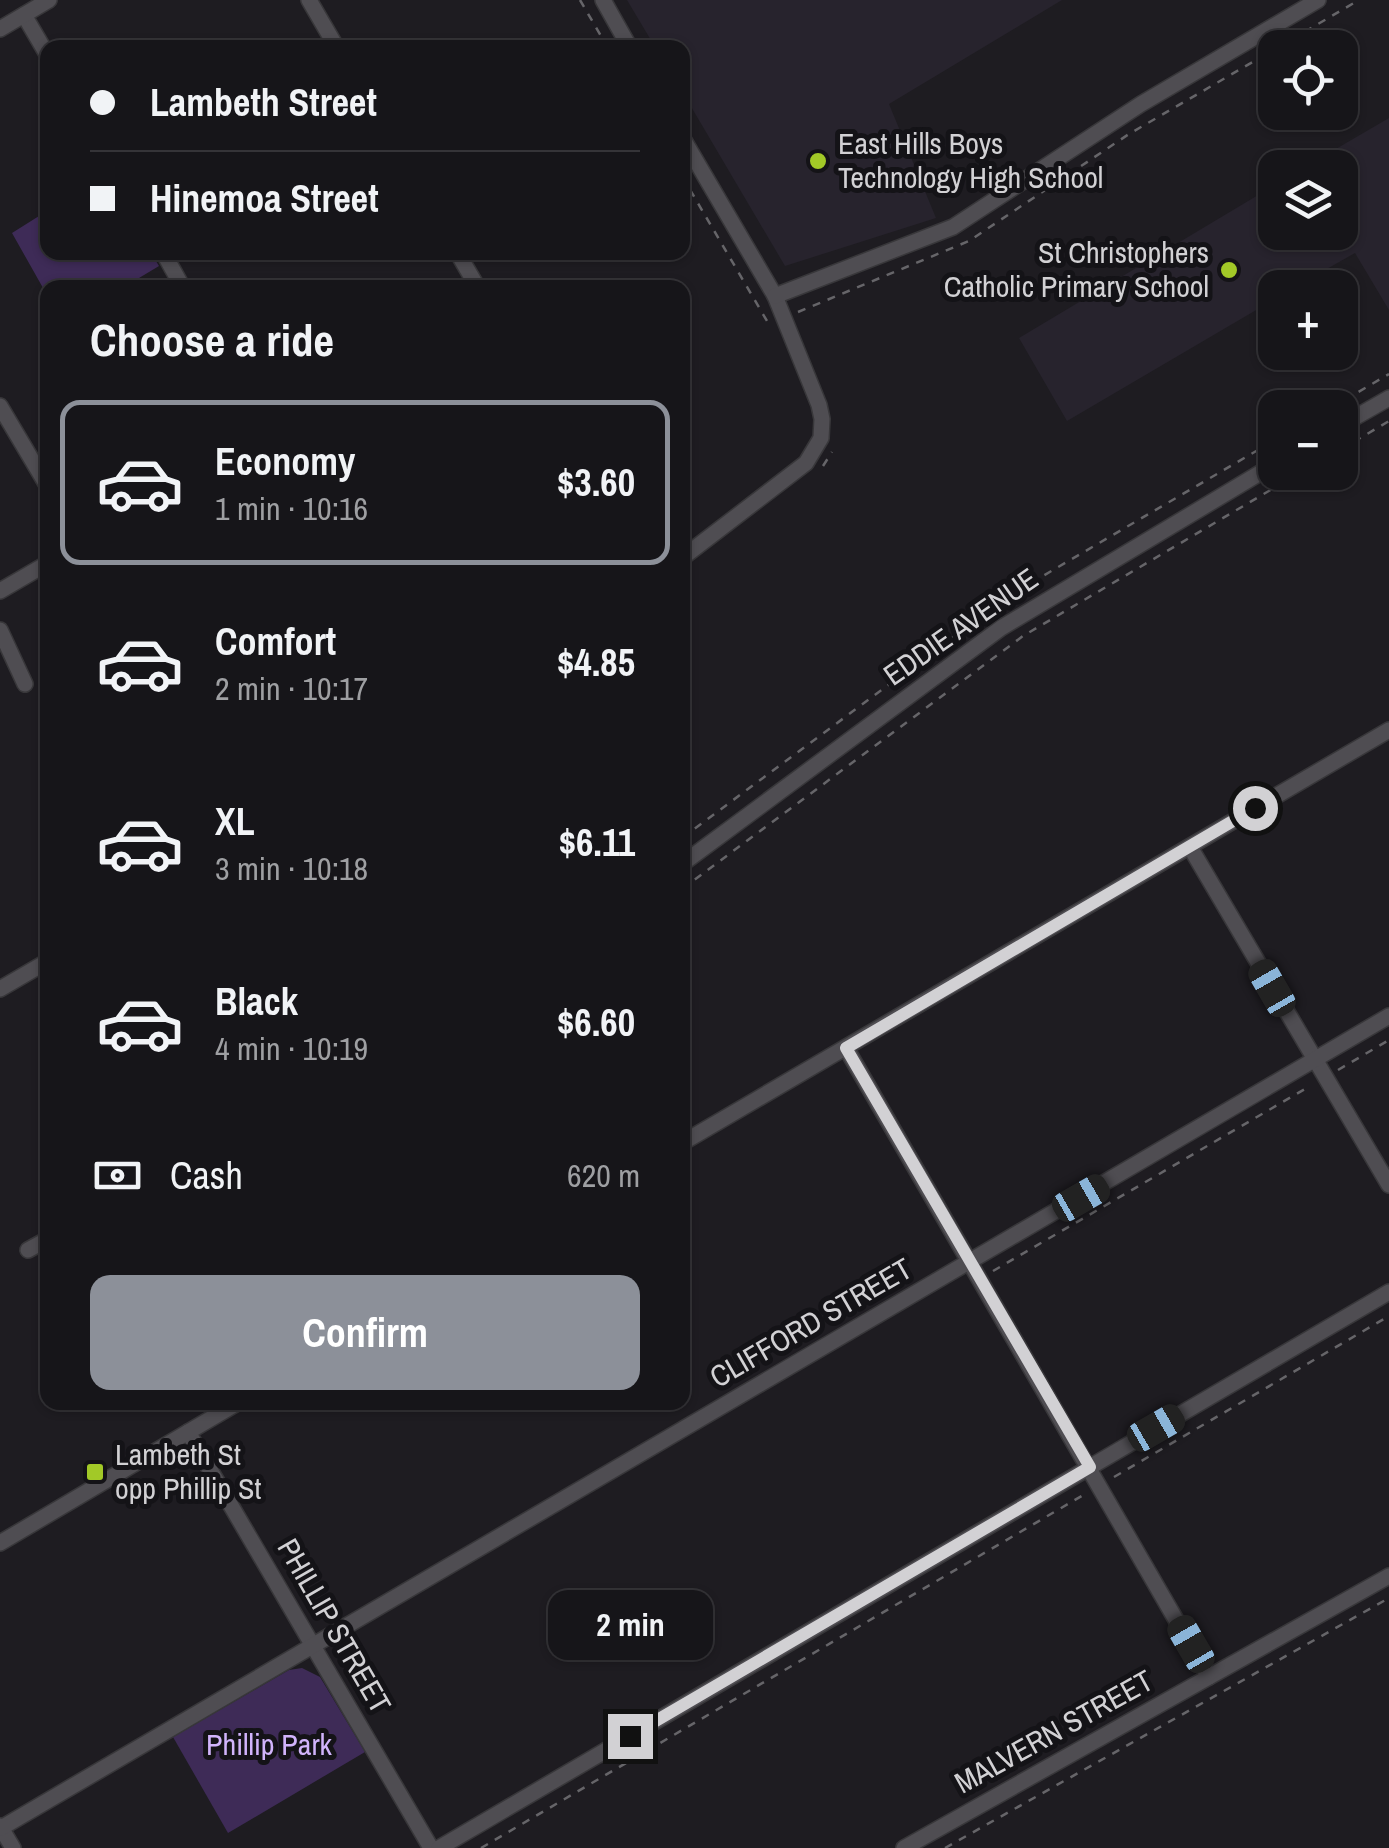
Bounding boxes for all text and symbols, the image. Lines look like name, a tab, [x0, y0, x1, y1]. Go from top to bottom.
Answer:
map controls	[1258, 30, 1358, 490]
button: locate	[1258, 30, 1358, 130]
text: Lambeth Street	[150, 77, 377, 128]
place label: East Hills Boys Technology High School	[838, 123, 1103, 197]
marker: East Hills Boys Technology High School	[807, 150, 829, 172]
button: layers	[1258, 150, 1358, 250]
text: Hinemoa Street	[150, 173, 379, 224]
place label: St Christophers Catholic Primary School	[944, 232, 1209, 306]
marker: St Christophers Catholic Primary School	[1218, 259, 1240, 281]
button: +	[1258, 270, 1358, 370]
text: Choose a ride	[90, 309, 334, 370]
button: −	[1258, 390, 1358, 490]
text: Economy	[215, 436, 355, 487]
icon: car	[95, 438, 185, 528]
text: $3.60	[557, 457, 635, 508]
text: 1 min · 10:16	[215, 487, 368, 530]
street label: EDDIE AVENUE	[875, 558, 1046, 694]
text: Comfort	[215, 616, 336, 667]
icon: car	[95, 618, 185, 708]
text: $4.85	[557, 637, 635, 688]
text: 2 min · 10:17	[215, 667, 368, 710]
route start	[1233, 786, 1278, 831]
text: XL	[215, 796, 255, 847]
icon: car	[95, 798, 185, 888]
text: $6.11	[559, 817, 635, 868]
text: 3 min · 10:18	[215, 847, 368, 890]
car	[1244, 955, 1300, 1021]
text: Black	[215, 976, 298, 1027]
icon: car	[95, 978, 185, 1068]
text: $6.60	[557, 997, 635, 1048]
text: 4 min · 10:19	[215, 1027, 368, 1070]
icon: cash	[90, 1148, 145, 1203]
text: Cash	[170, 1150, 243, 1201]
text: 620 m	[567, 1154, 640, 1197]
car	[1048, 1170, 1114, 1226]
street label: CLIFFORD STREET	[702, 1248, 919, 1396]
button: Confirm	[90, 1275, 640, 1390]
car	[1123, 1400, 1189, 1456]
place label: Lambeth St opp Phillip St	[115, 1434, 261, 1508]
marker: Lambeth St opp Phillip St	[84, 1461, 106, 1483]
street label: PHILLIP STREET	[269, 1531, 401, 1720]
callout: 2 min	[548, 1591, 712, 1661]
text: 2 min	[596, 1603, 665, 1646]
car	[1163, 1611, 1219, 1677]
street label: MALVERN STREET	[947, 1660, 1160, 1802]
route end	[608, 1714, 653, 1759]
park label: Phillip Park	[206, 1724, 333, 1764]

